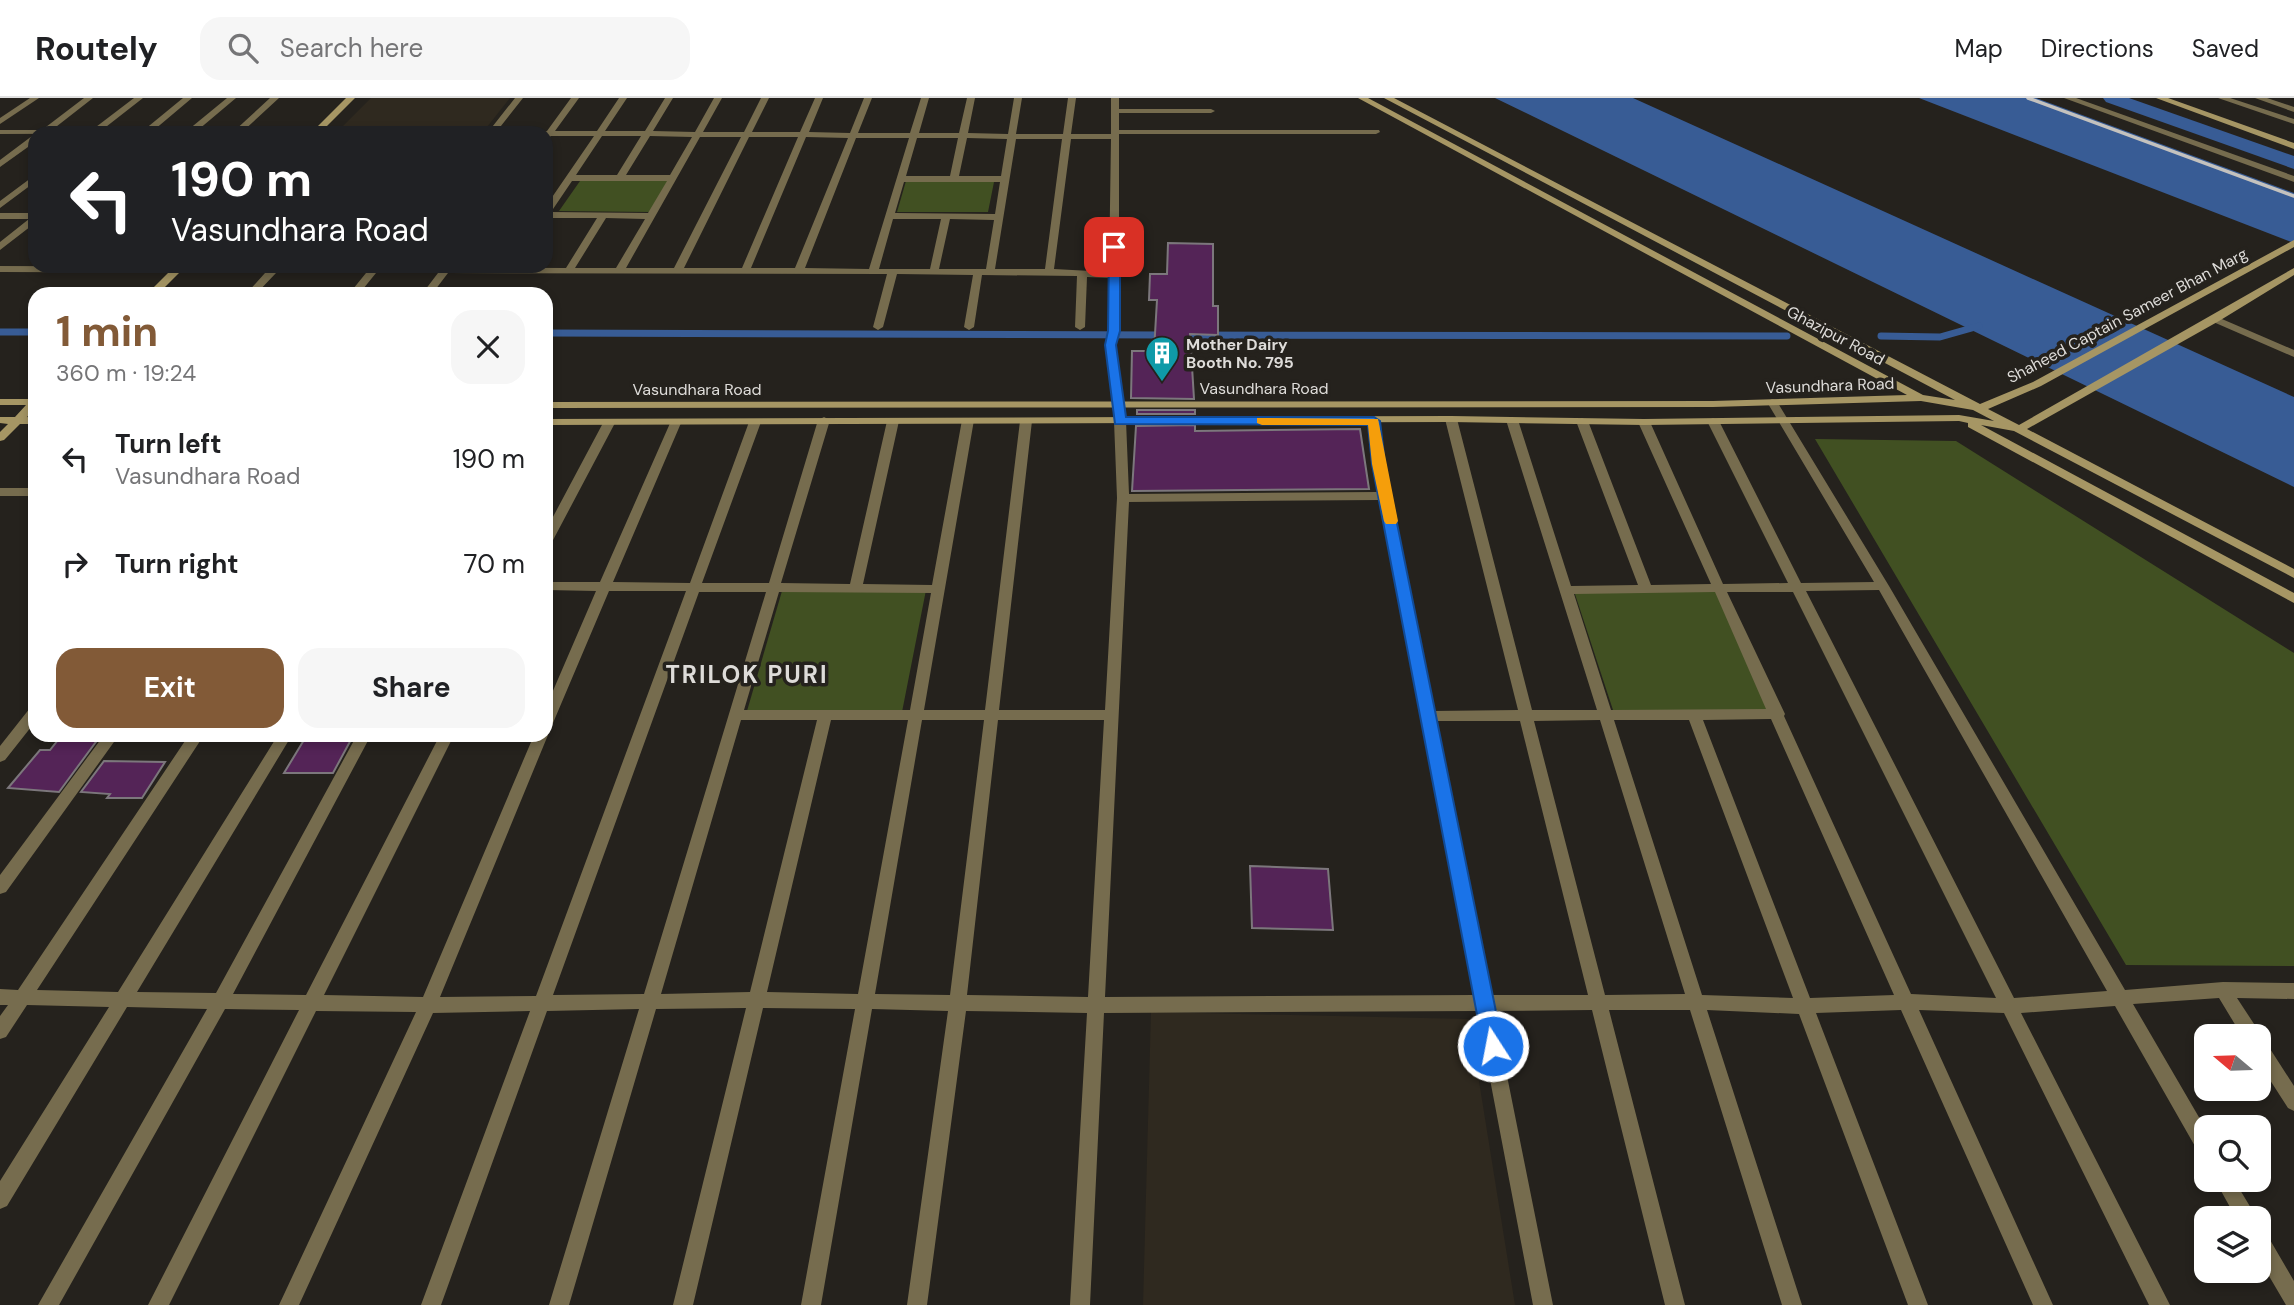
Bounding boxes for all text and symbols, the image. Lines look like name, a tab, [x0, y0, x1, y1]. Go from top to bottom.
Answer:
search box	[200, 17, 690, 80]
text: Routely	[35, 27, 158, 70]
icon: search	[224, 29, 262, 67]
text: Search here	[280, 31, 423, 65]
text: Map	[1955, 33, 2003, 64]
text: Directions	[2041, 33, 2154, 64]
text: Saved	[2192, 33, 2259, 64]
text: 190 m	[171, 147, 312, 211]
icon: left	[56, 154, 147, 245]
text: Vasundhara Road	[171, 209, 429, 251]
pin	[1084, 217, 1144, 277]
icon: arrive	[1095, 228, 1133, 266]
street label: Shaheed Captain Sameer Bhan Marg	[2003, 243, 2251, 388]
street label: Ghazipur Road	[1783, 301, 1888, 370]
text: 1 min	[56, 304, 158, 359]
button: close	[451, 310, 525, 384]
building icon: Mother Dairy Booth No. 795	[1143, 334, 1181, 383]
place label: Mother Dairy Booth No. 795	[1186, 334, 1294, 373]
text: 360 m · 19:24	[56, 358, 196, 388]
street label: Vasundhara Road	[1765, 373, 1895, 398]
street label: Vasundhara Road	[1200, 378, 1328, 399]
street label: Vasundhara Road	[633, 379, 761, 400]
text: Turn left	[115, 427, 222, 461]
icon: left	[56, 440, 94, 478]
text: 190 m	[453, 442, 525, 476]
text: Vasundhara Road	[115, 461, 300, 491]
icon: right	[56, 545, 94, 583]
text: Turn right	[115, 547, 239, 581]
text: 70 m	[464, 547, 525, 581]
button: Exit	[56, 648, 284, 728]
button: Share	[298, 648, 525, 728]
district label: TRILOK PURI	[666, 659, 828, 690]
position arrow	[1456, 1009, 1530, 1083]
north arrow	[2194, 1024, 2272, 1101]
map controls	[2194, 1024, 2271, 1283]
button: search	[2194, 1115, 2271, 1192]
button: layers	[2194, 1206, 2271, 1283]

